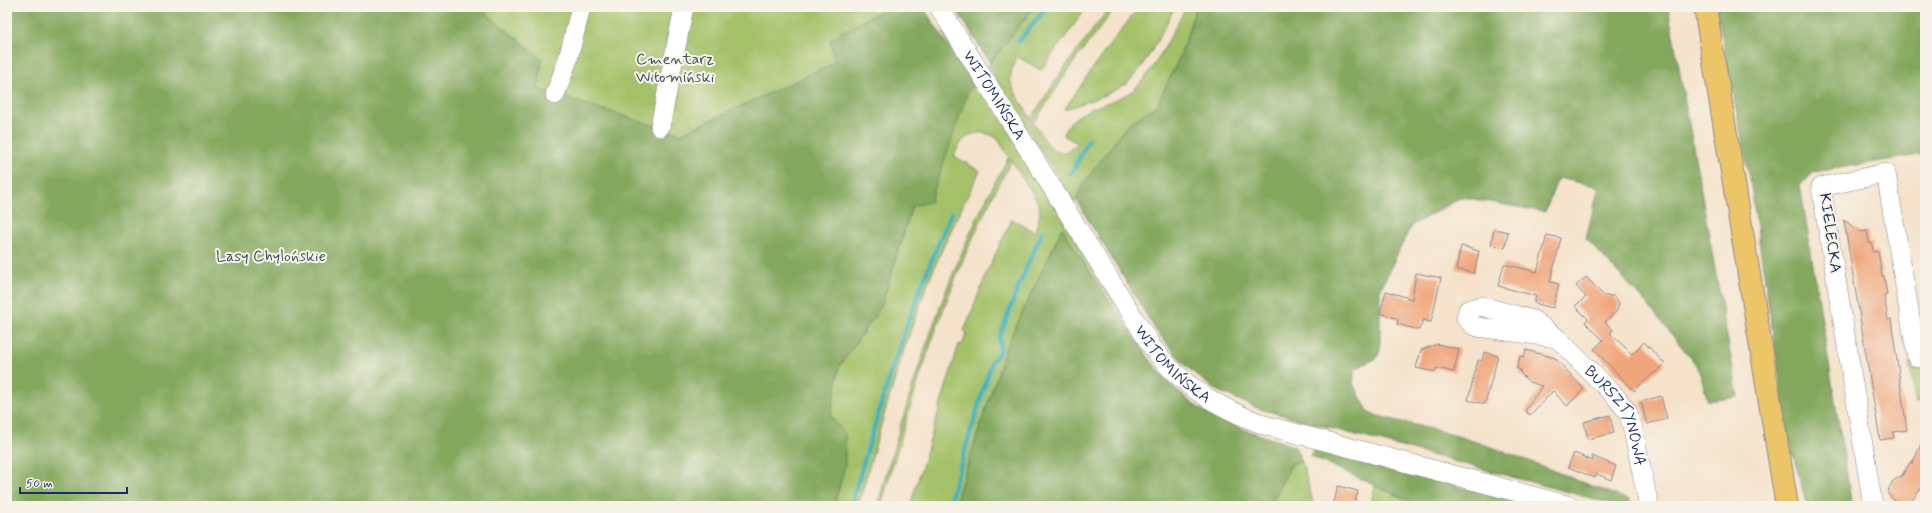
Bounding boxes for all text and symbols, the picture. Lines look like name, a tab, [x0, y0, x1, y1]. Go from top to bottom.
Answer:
street label: WITOMIŃSKA	[958, 46, 1030, 144]
park label: Cmentarz Witomiński	[636, 49, 715, 88]
street label: KIELECKA	[1814, 192, 1846, 274]
park label: Lasy Chylońskie	[216, 246, 326, 267]
street label: WITOMIŃSKA	[1130, 321, 1215, 408]
street label: BURSZTYNOWA	[1580, 361, 1651, 468]
scale bar	[20, 469, 127, 495]
text: 50 m	[26, 476, 53, 492]

